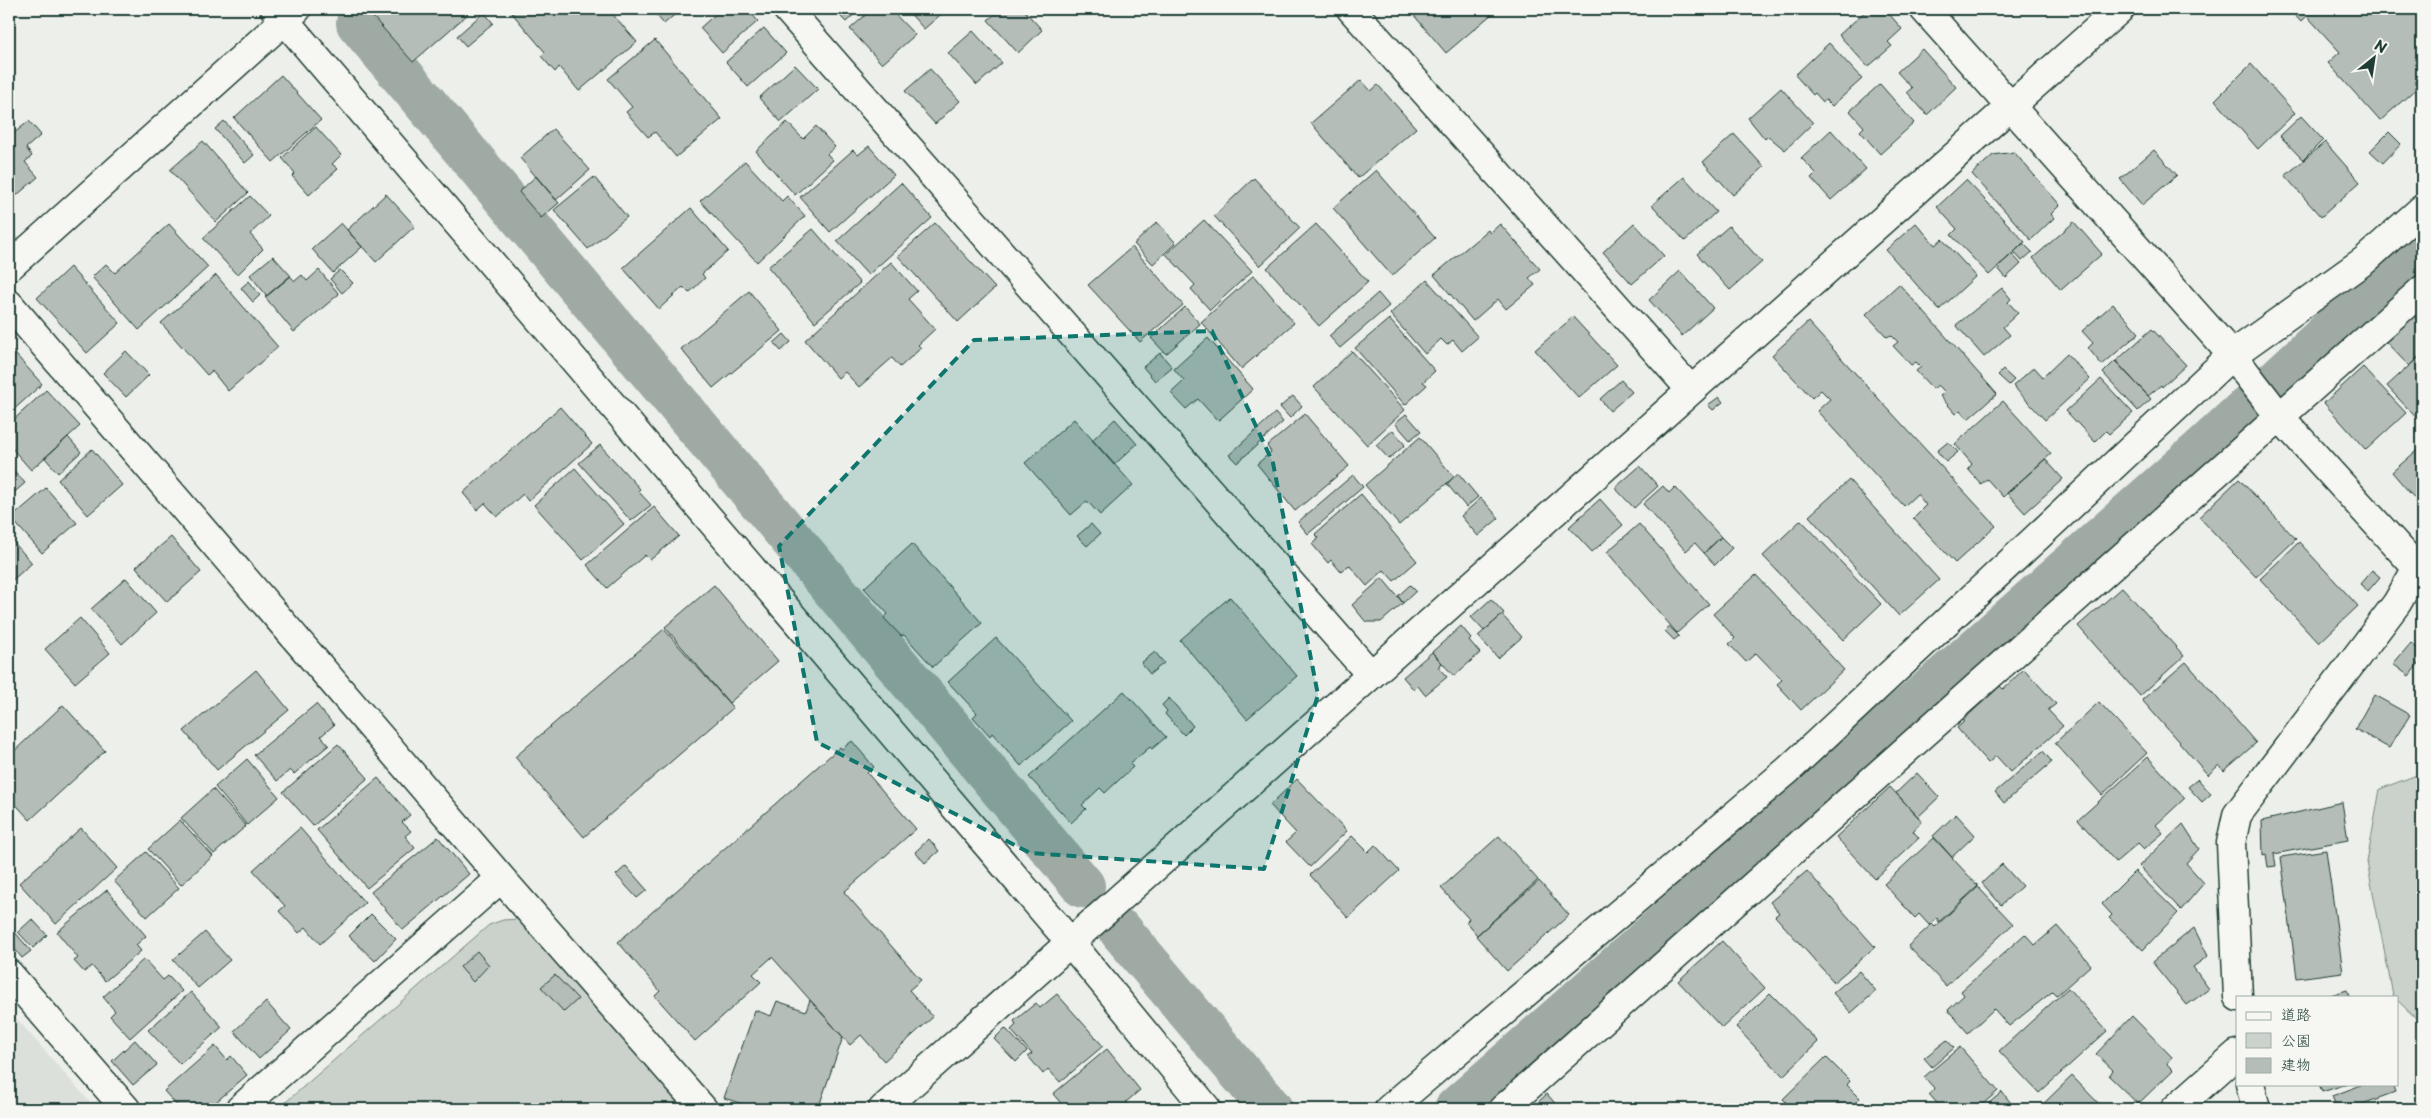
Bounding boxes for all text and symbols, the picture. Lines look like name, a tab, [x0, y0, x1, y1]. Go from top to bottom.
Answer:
north arrow	[2348, 32, 2398, 82]
text: N	[2371, 34, 2391, 58]
legend	[2236, 996, 2398, 1086]
text: 道路	[2281, 1002, 2311, 1025]
text: 公園	[2281, 1028, 2311, 1051]
text: 建物	[2281, 1052, 2311, 1075]

